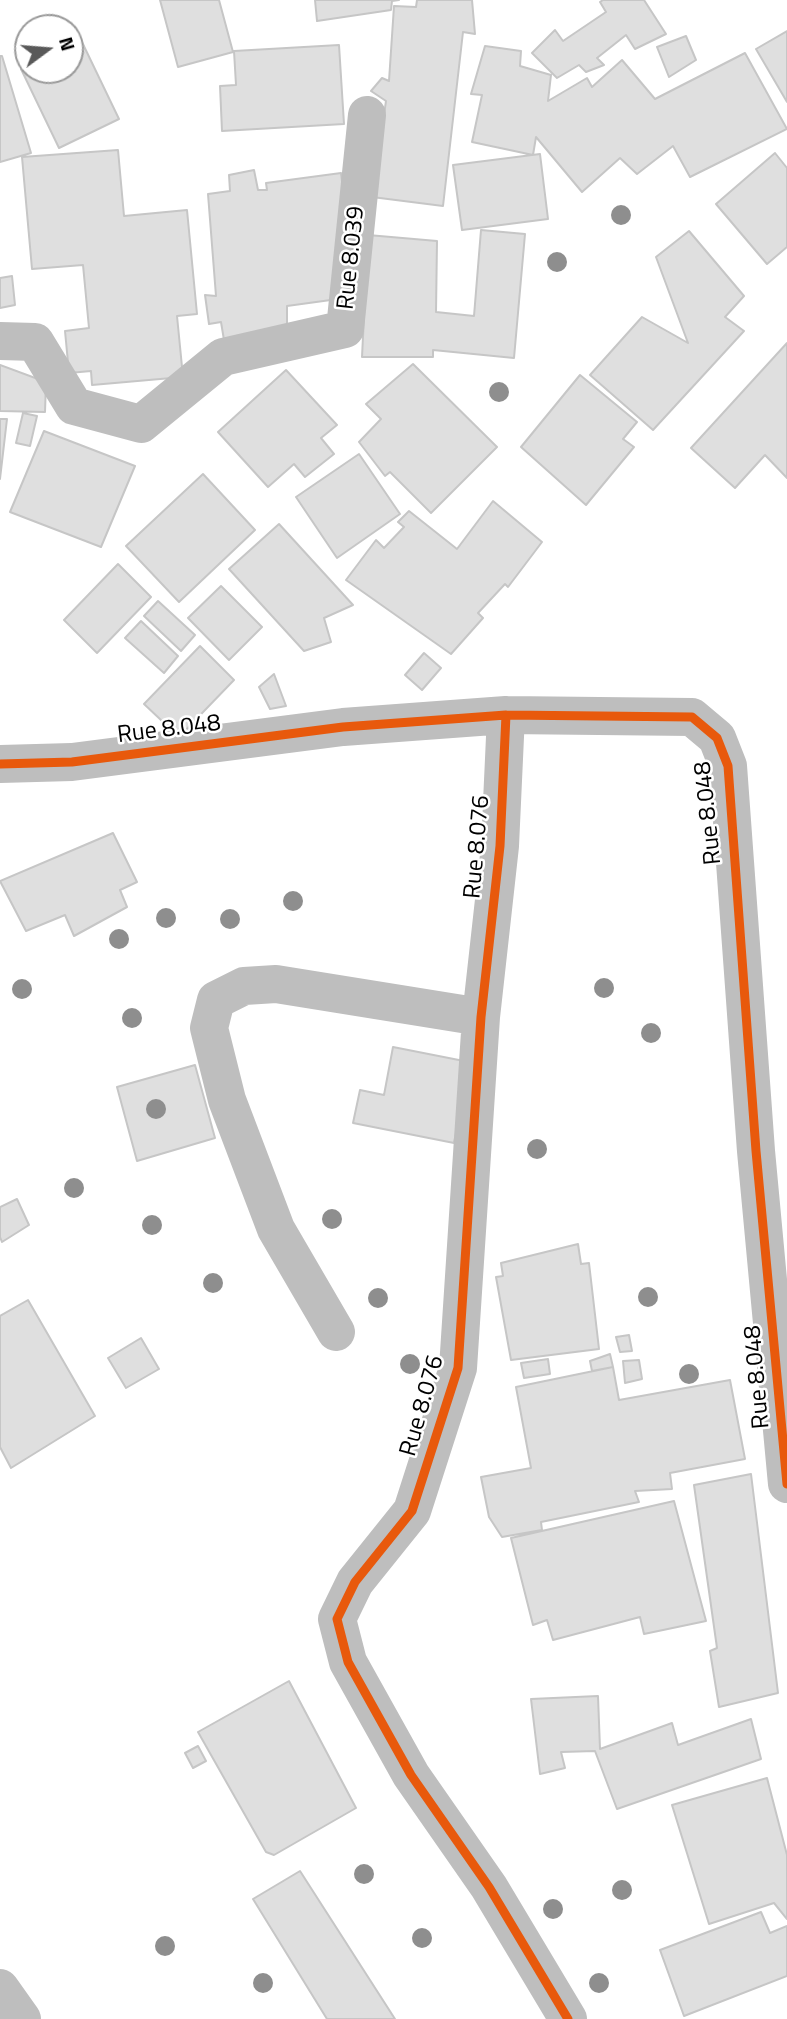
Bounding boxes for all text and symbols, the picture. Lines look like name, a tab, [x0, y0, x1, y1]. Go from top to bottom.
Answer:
north arrow	[14, 14, 84, 84]
text: N	[52, 33, 83, 54]
street label: Rue 8.039	[332, 205, 372, 311]
street label: Rue 8.048	[116, 709, 222, 751]
street label: Rue 8.048	[689, 760, 729, 866]
street label: Rue 8.076	[459, 794, 497, 900]
street label: Rue 8.048	[739, 1324, 777, 1430]
street label: Rue 8.076	[395, 1352, 451, 1460]

